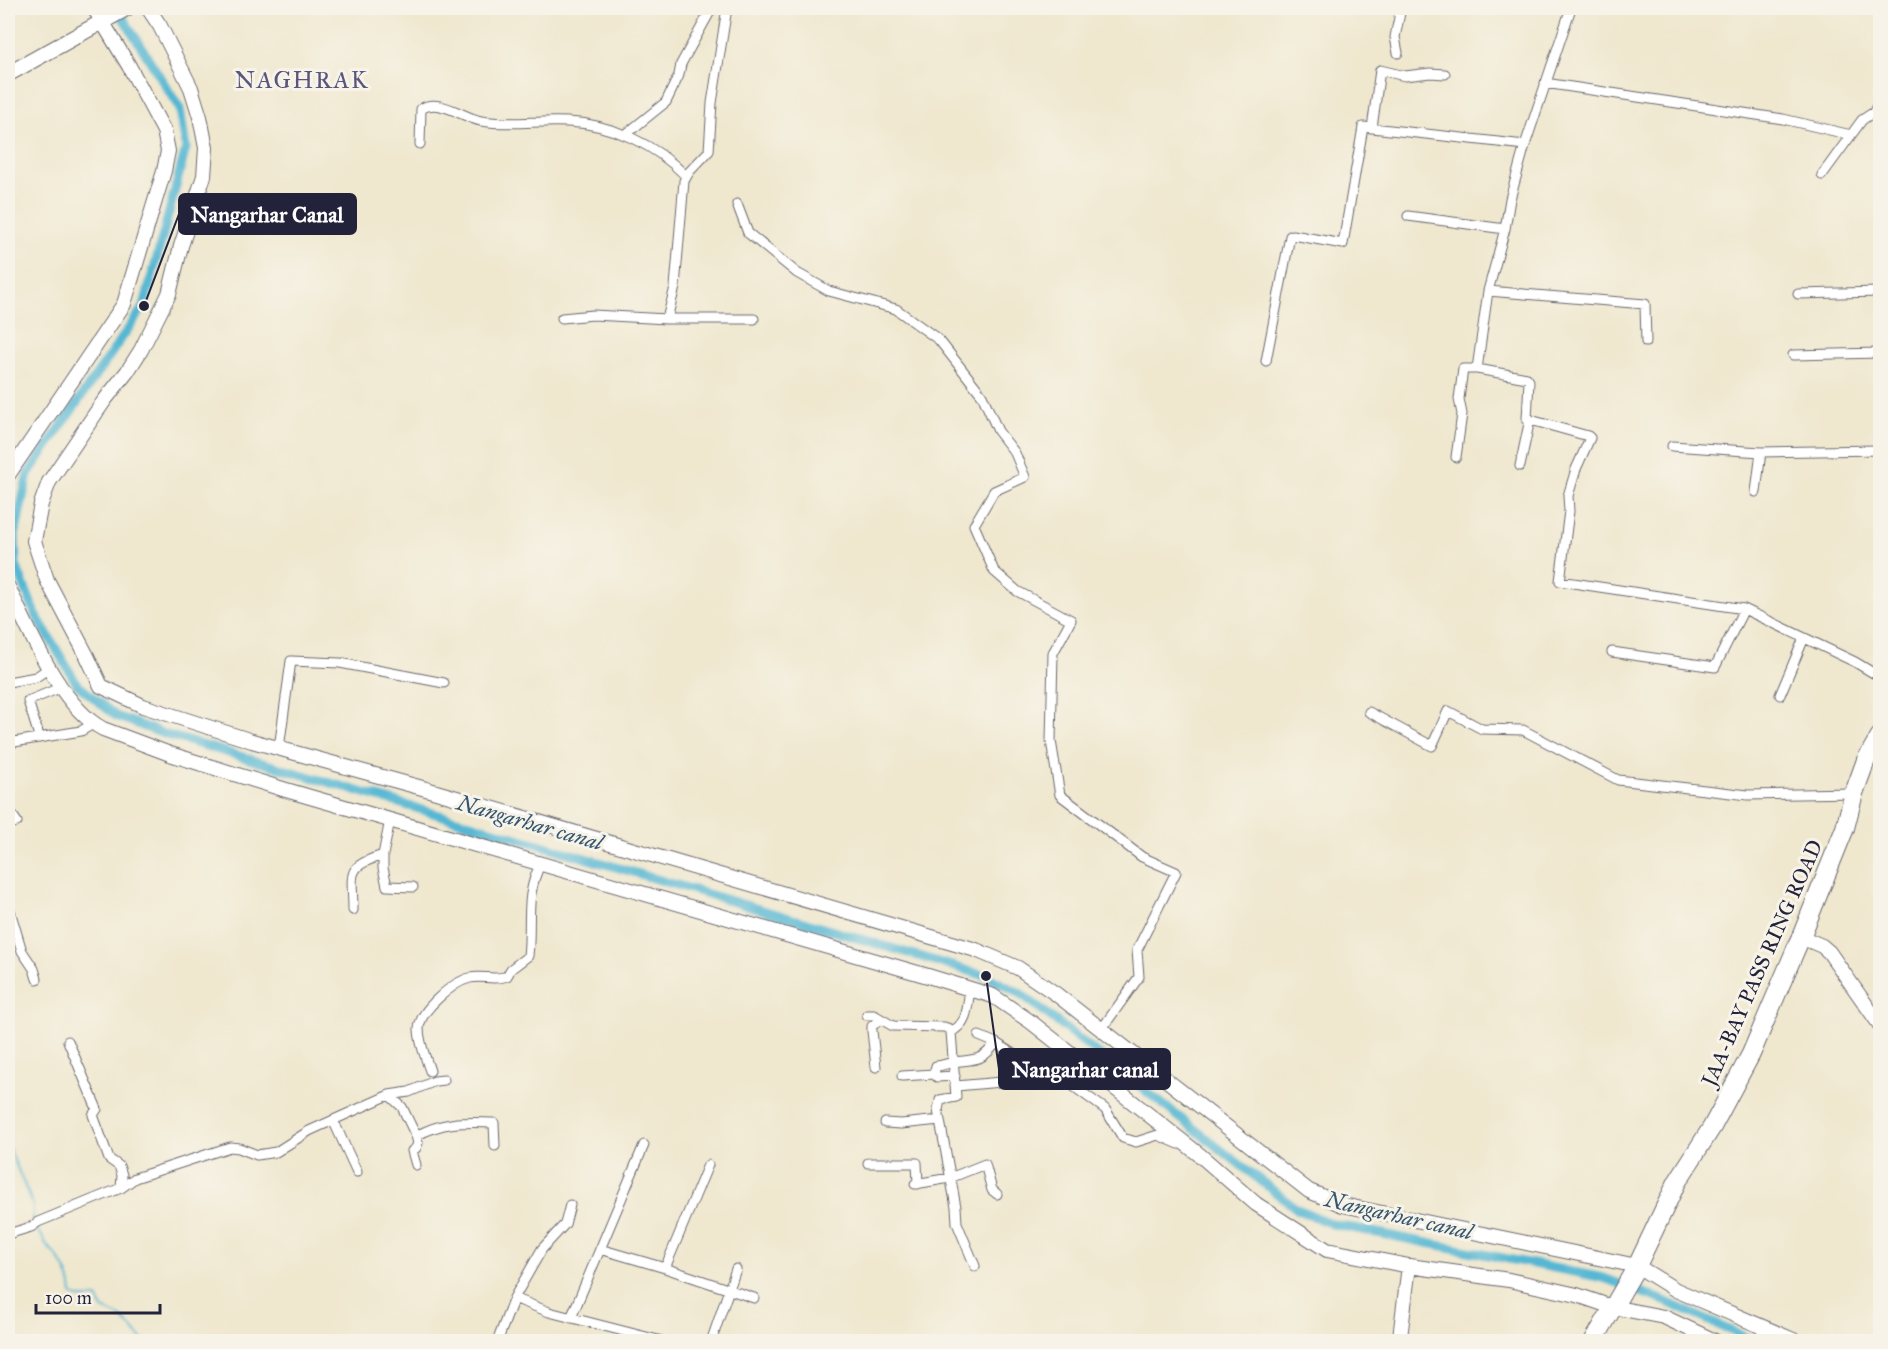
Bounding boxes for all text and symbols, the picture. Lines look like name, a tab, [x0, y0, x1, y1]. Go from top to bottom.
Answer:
district label: NAGHRAK	[235, 65, 369, 95]
callout: Nangarhar Canal	[179, 194, 356, 234]
text: Nangarhar Canal	[191, 201, 345, 228]
water label: Nangarhar canal	[452, 788, 608, 857]
street label: JAA-BAY PASS RING ROAD	[1695, 836, 1828, 1092]
callout: Nangarhar canal	[999, 1049, 1170, 1089]
text: Nangarhar canal	[1011, 1056, 1160, 1083]
water label: Nangarhar canal	[1321, 1185, 1477, 1246]
scale bar	[36, 1277, 160, 1315]
text: 100 m	[45, 1287, 92, 1309]

